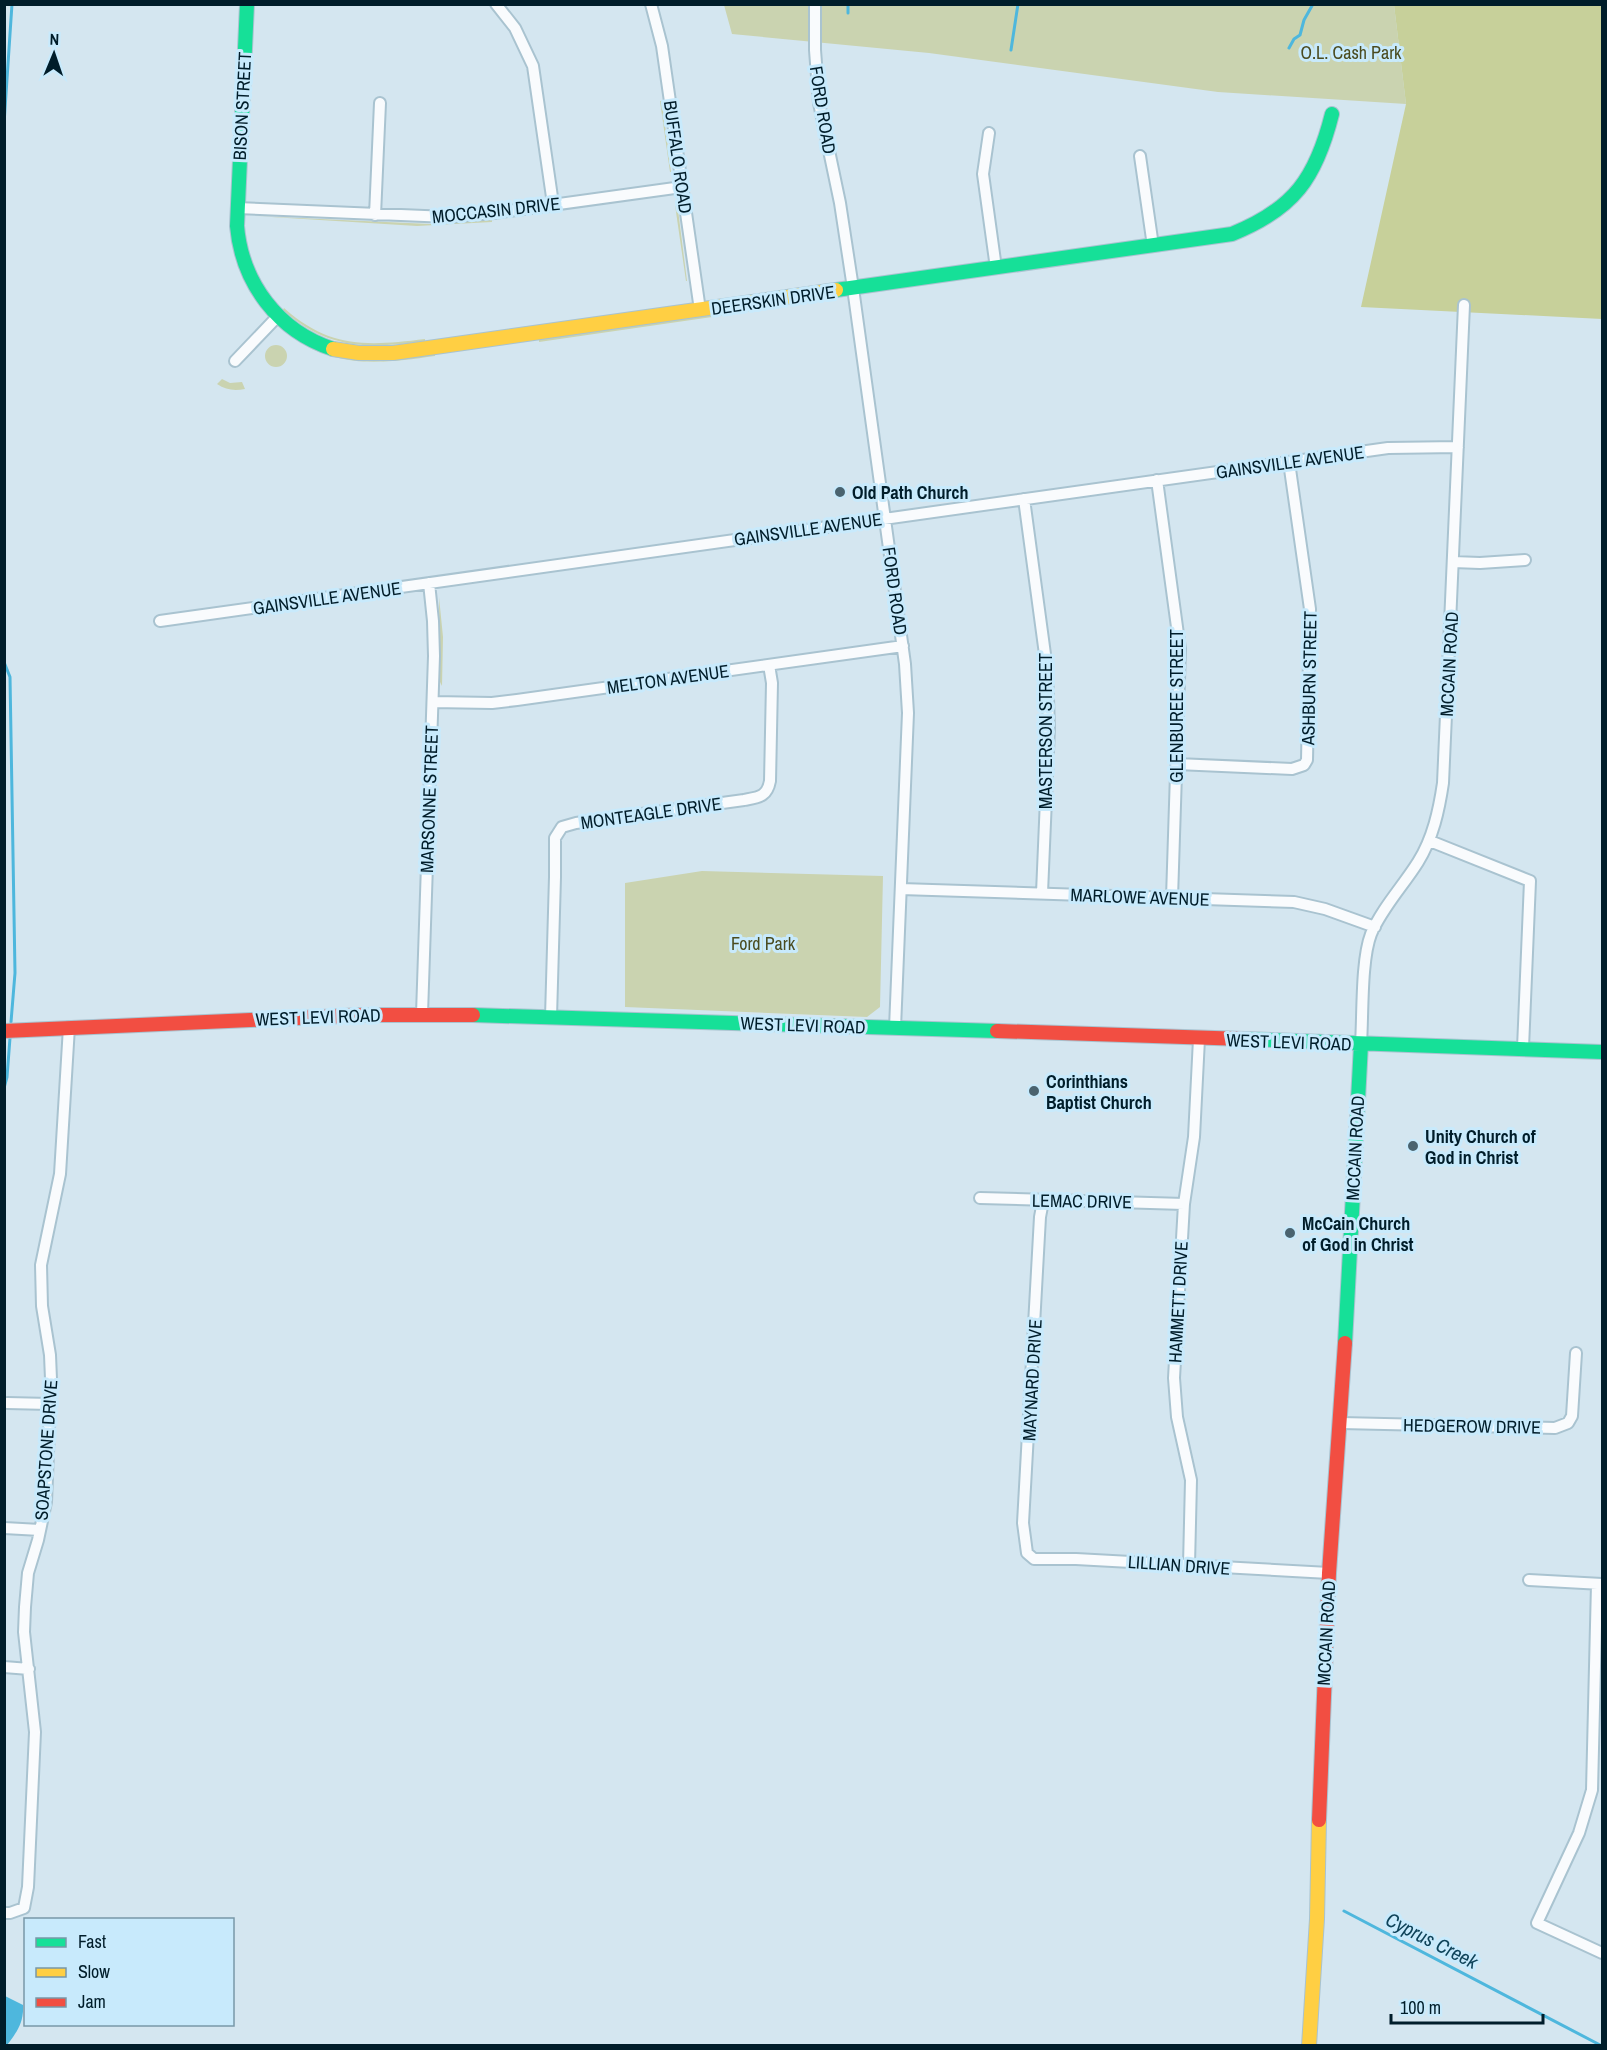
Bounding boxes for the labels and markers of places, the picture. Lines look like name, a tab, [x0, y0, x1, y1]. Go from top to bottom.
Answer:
place label: Old Path Church	[852, 480, 968, 505]
marker: Old Path Church	[833, 485, 847, 499]
place label: Corinthians Baptist Church	[1046, 1069, 1152, 1115]
marker: Corinthians Baptist Church	[1027, 1084, 1041, 1098]
place label: Unity Church of God in Christ	[1425, 1124, 1536, 1170]
marker: Unity Church of God in Christ	[1406, 1139, 1420, 1153]
place label: McCain Church of God in Christ	[1302, 1211, 1414, 1257]
marker: McCain Church of God in Christ	[1283, 1226, 1297, 1240]

